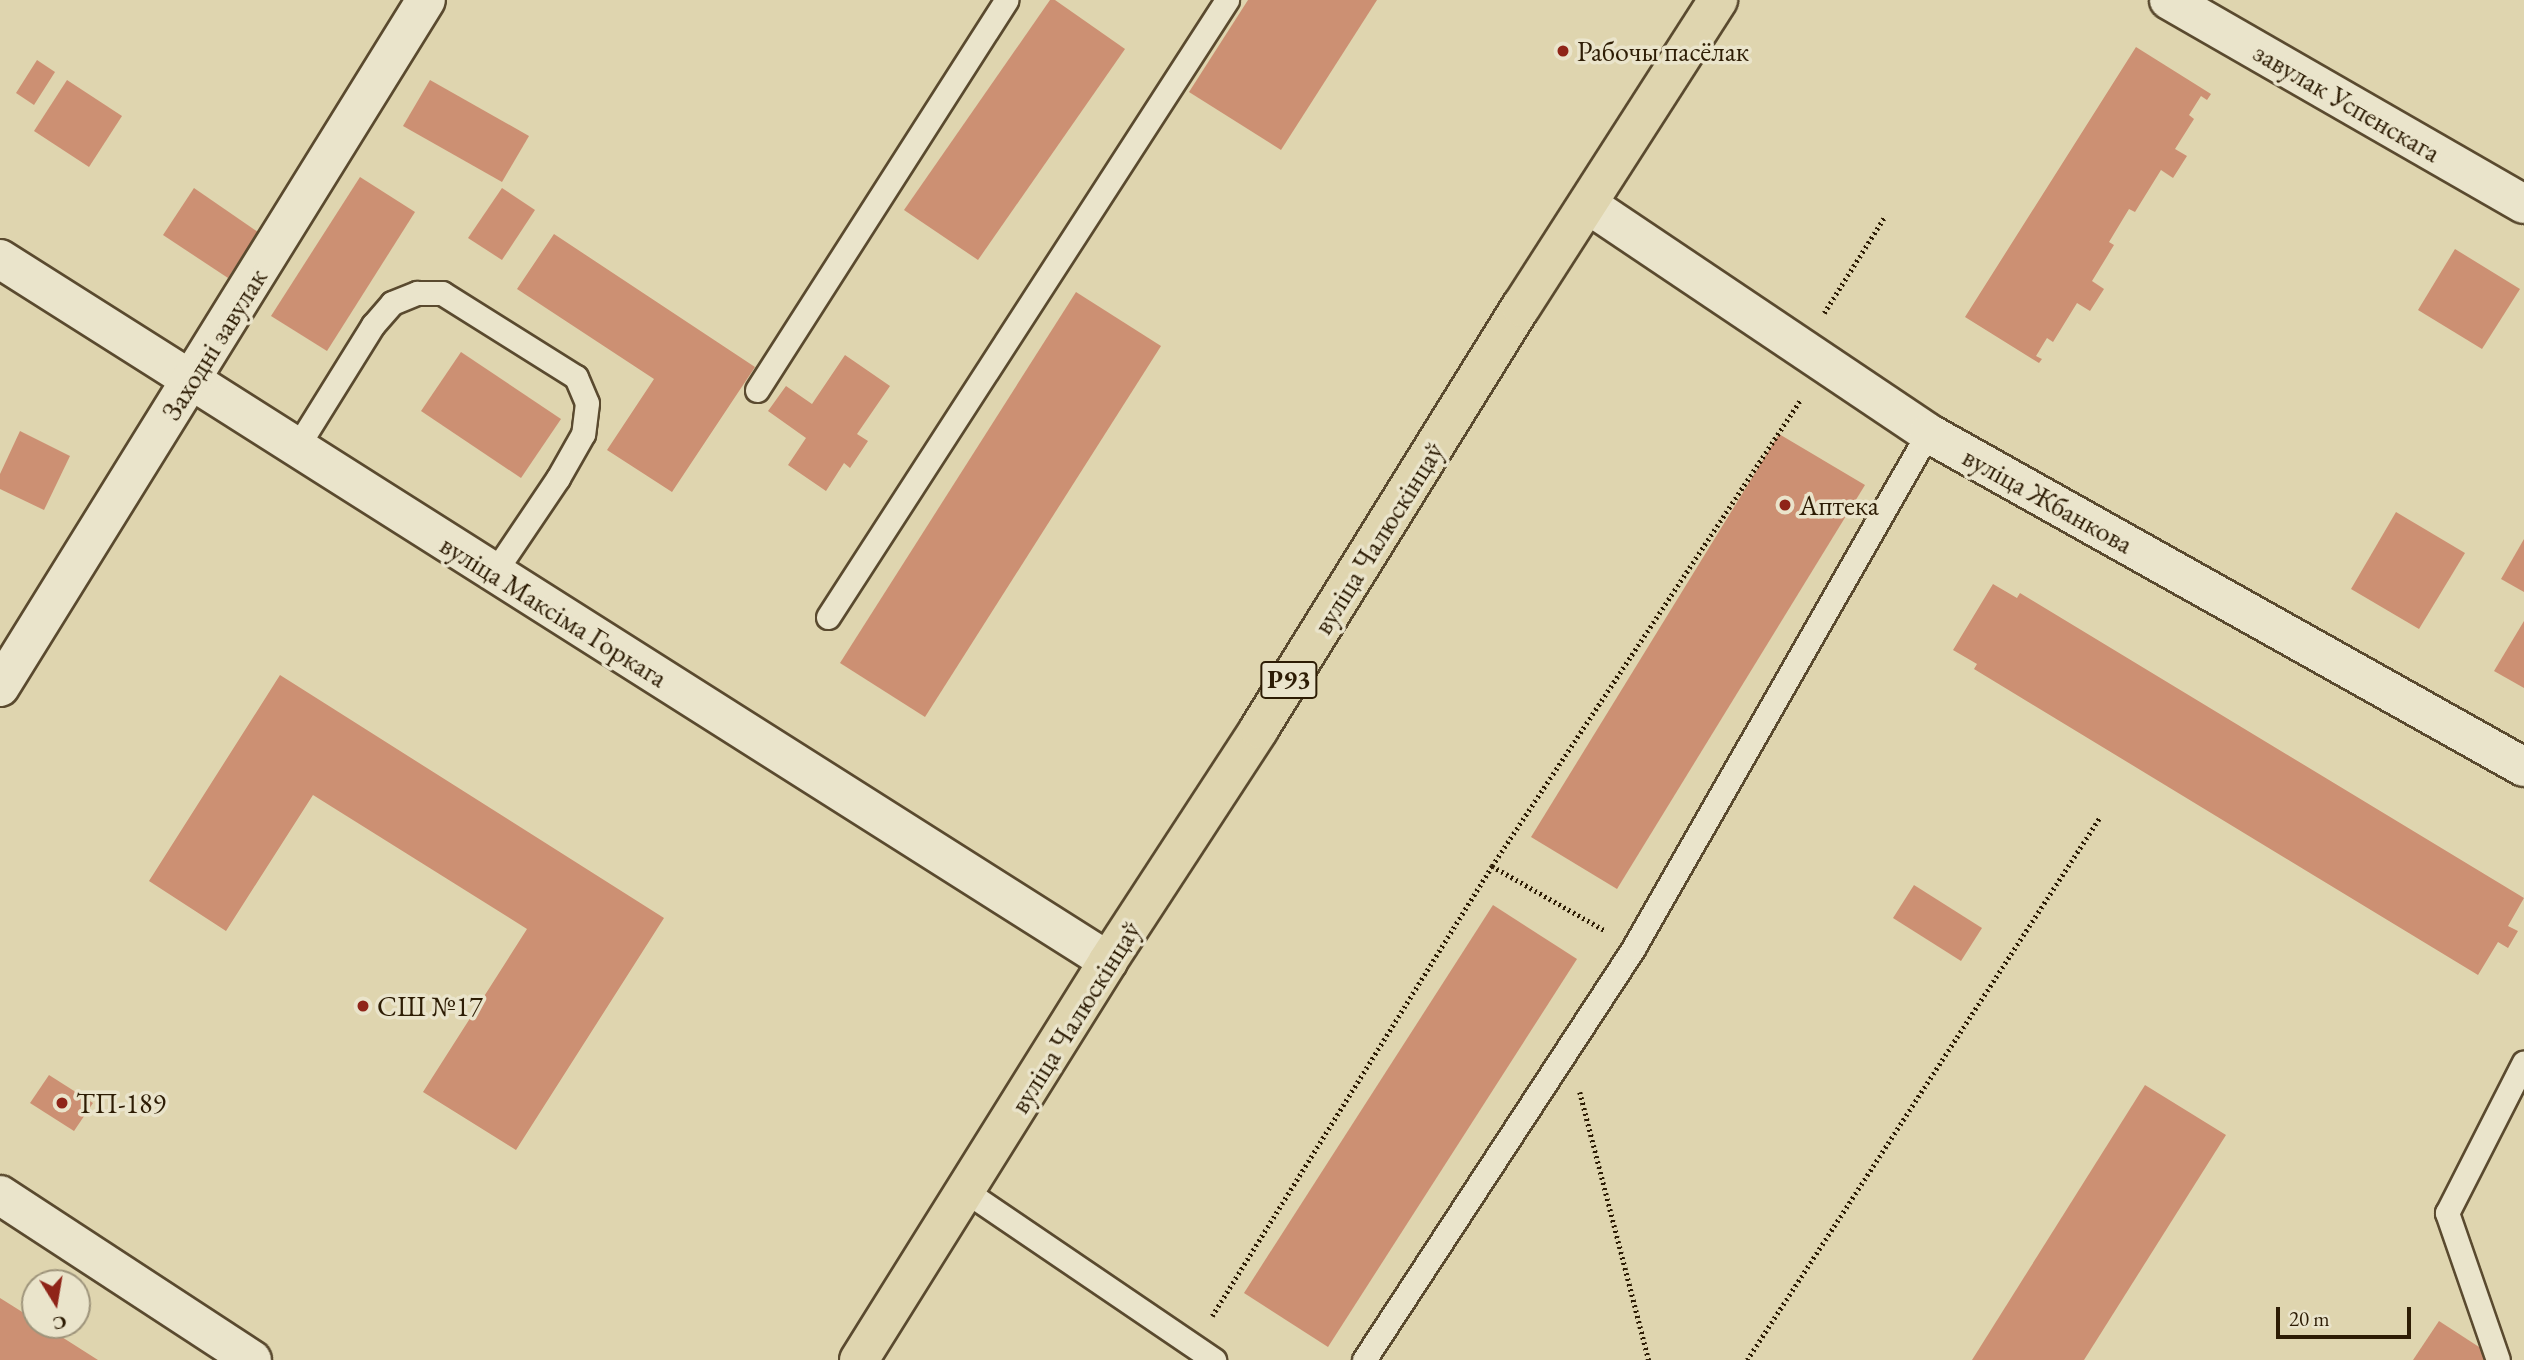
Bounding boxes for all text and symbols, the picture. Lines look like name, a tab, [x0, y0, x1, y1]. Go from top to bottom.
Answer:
place label: Рабочы пасёлак	[1577, 34, 1749, 68]
street label: завулак Успенскага	[2248, 35, 2446, 169]
marker: Рабочы пасёлак	[1555, 43, 1571, 59]
street label: Заходні завулак	[154, 262, 274, 426]
street label: вуліца Чалюскінцаў	[1305, 436, 1451, 640]
street label: вуліца Жбанкова	[1957, 439, 2139, 561]
place label: Аптека	[1799, 488, 1879, 522]
marker: Аптека	[1777, 497, 1793, 513]
street label: вуліца Максіма Горкага	[434, 528, 674, 694]
road number: Р93	[1259, 658, 1319, 702]
street label: вуліца Чалюскінцаў	[1002, 915, 1148, 1119]
place label: СШ №17	[377, 989, 483, 1023]
marker: СШ №17	[355, 998, 371, 1014]
place label: ТП-189	[76, 1086, 166, 1120]
marker: ТП-189	[54, 1095, 70, 1111]
north arrow	[21, 1269, 91, 1339]
scale bar	[2279, 1294, 2414, 1338]
text: 20 m	[2289, 1305, 2330, 1332]
text: С	[51, 1310, 69, 1337]

